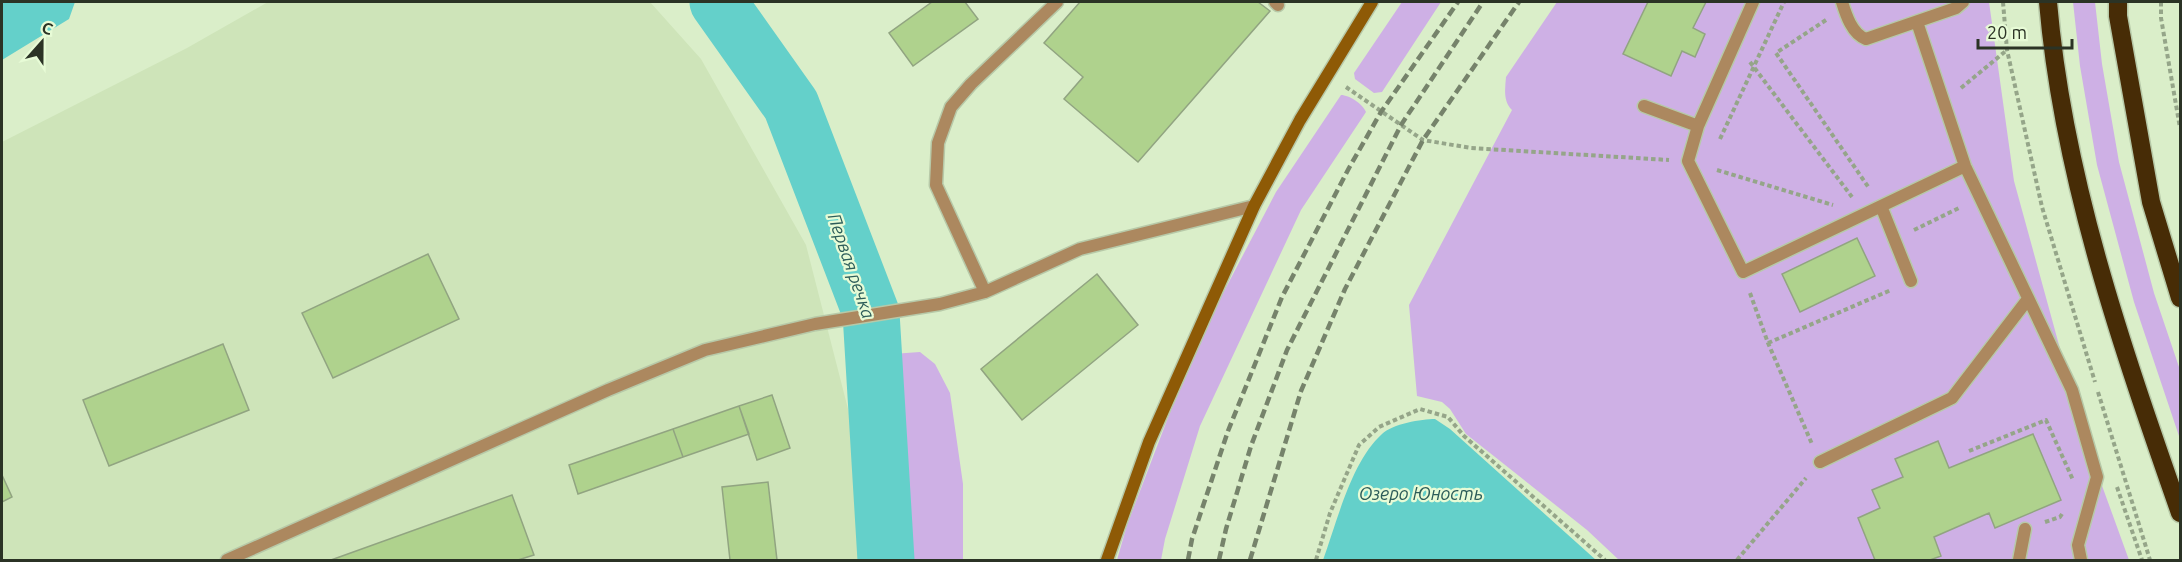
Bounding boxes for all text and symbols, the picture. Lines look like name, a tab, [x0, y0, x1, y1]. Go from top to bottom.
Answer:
north arrow	[12, 12, 72, 72]
scale bar	[1978, 12, 2072, 50]
text: С	[39, 18, 55, 38]
text: 20 m	[1987, 22, 2027, 42]
water label: Первая речка	[825, 210, 879, 321]
water label: Озеро Юность	[1359, 483, 1483, 503]

